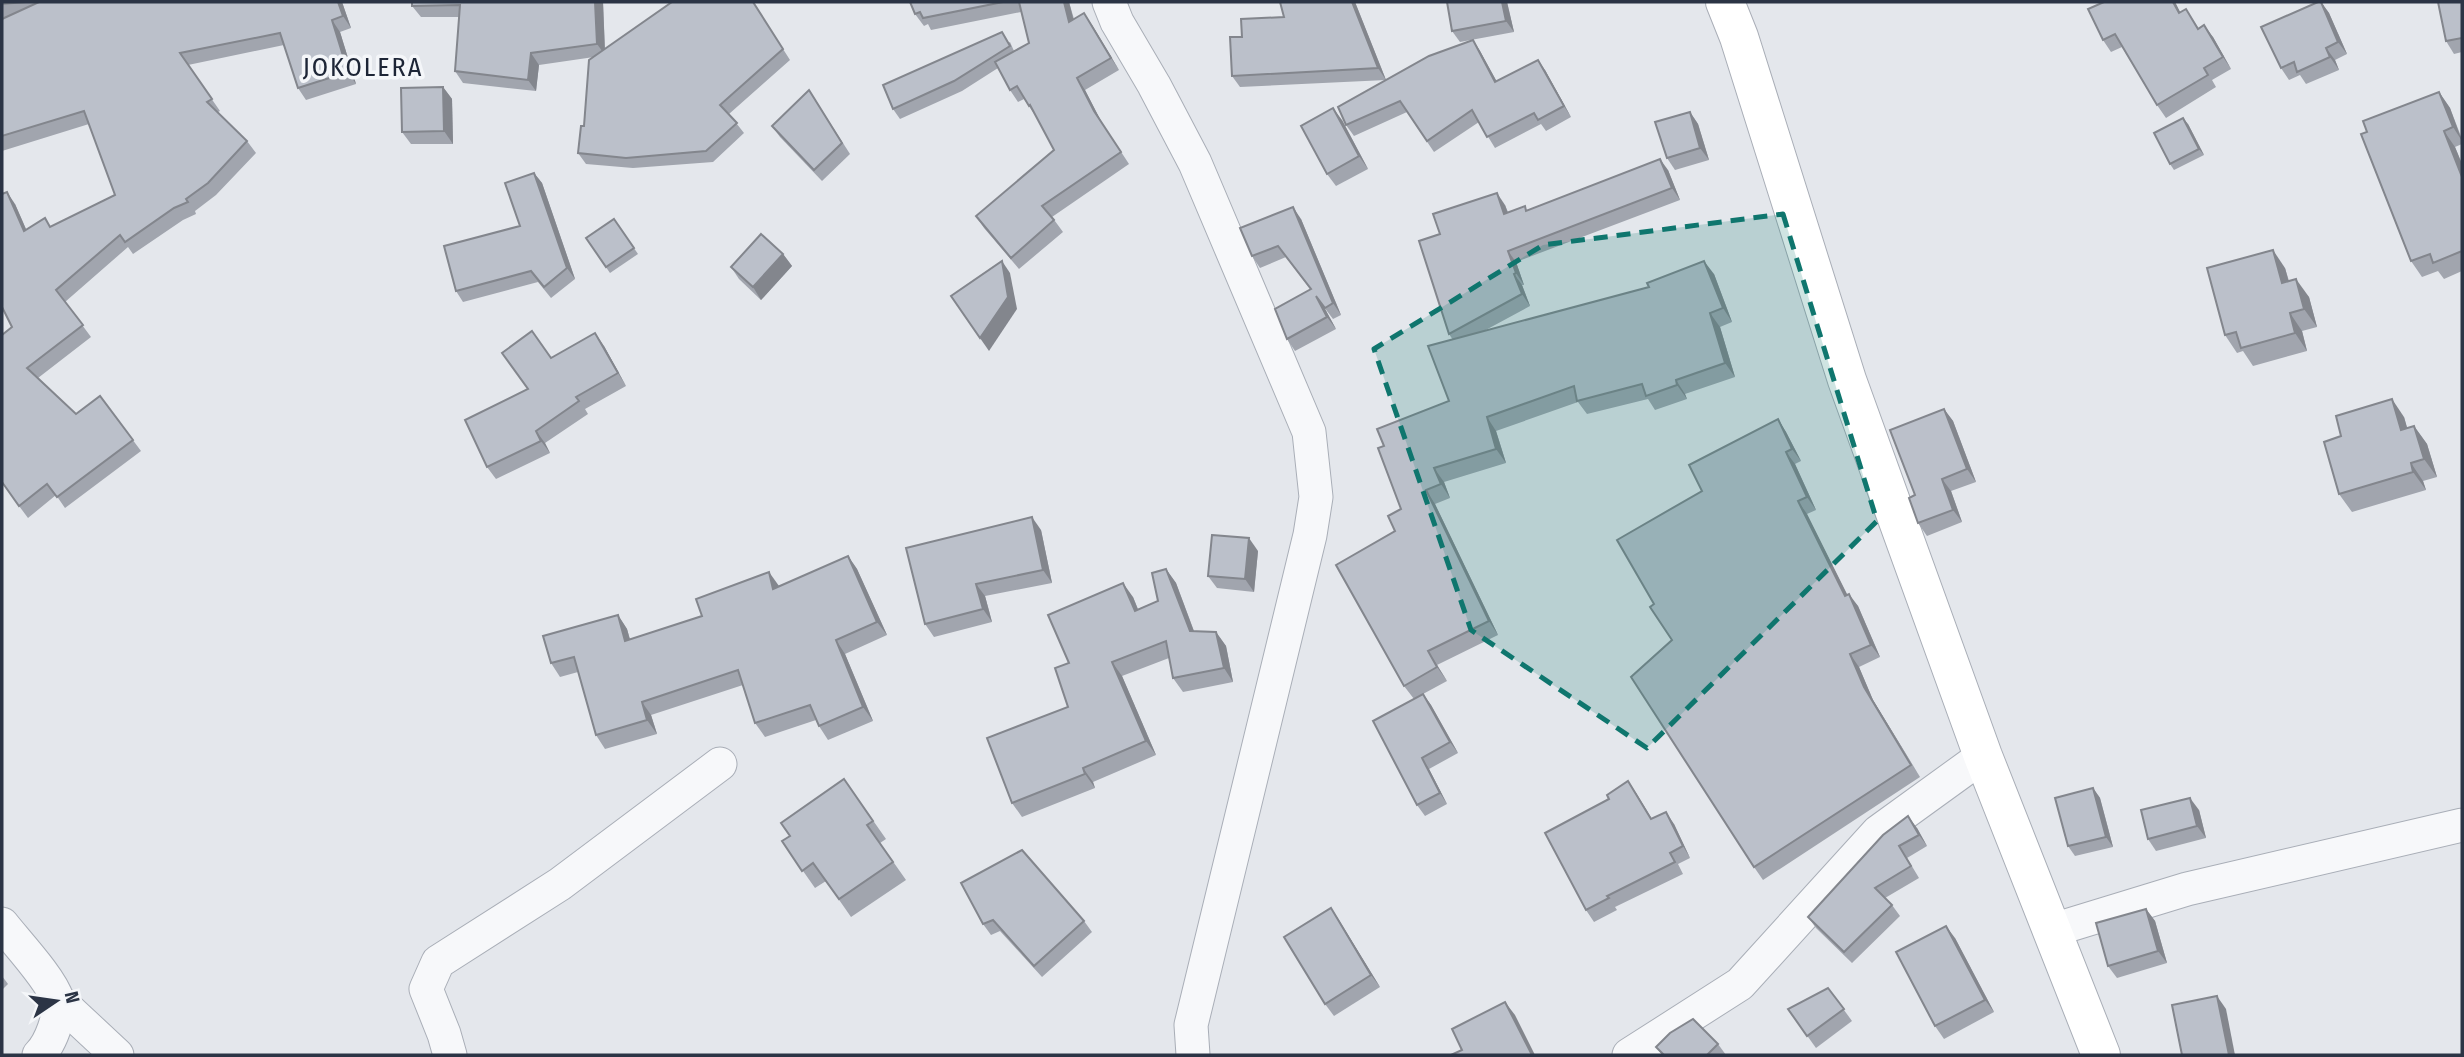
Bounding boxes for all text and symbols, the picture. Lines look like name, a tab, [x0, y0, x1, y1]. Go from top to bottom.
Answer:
district label: JOKOLERA	[303, 52, 423, 83]
north arrow	[21, 966, 91, 1036]
text: N	[60, 989, 85, 1005]

